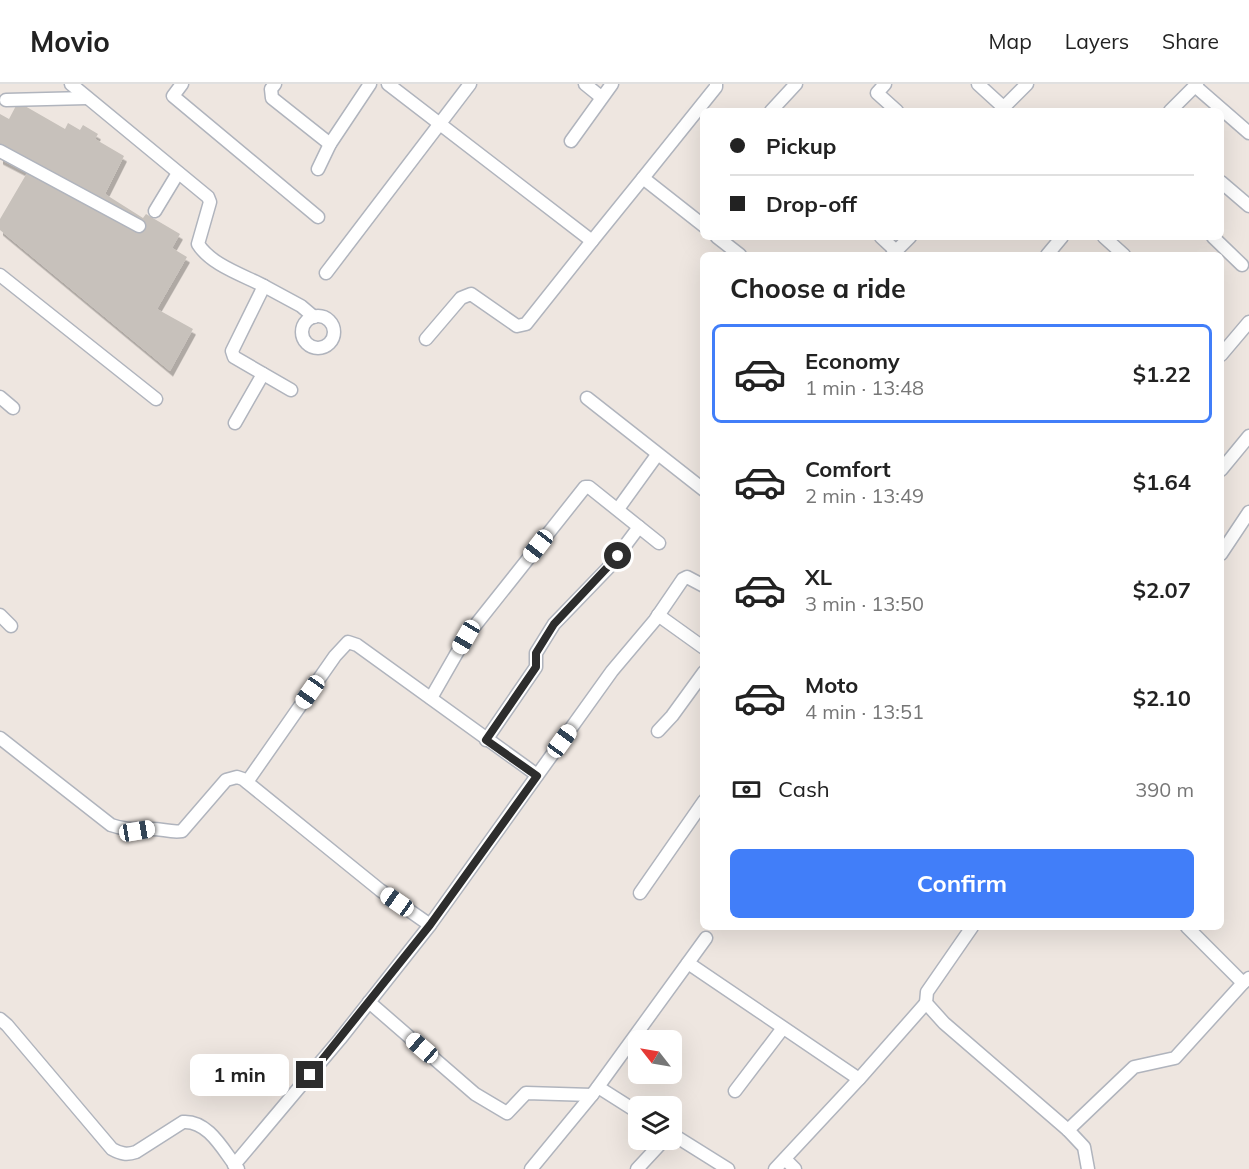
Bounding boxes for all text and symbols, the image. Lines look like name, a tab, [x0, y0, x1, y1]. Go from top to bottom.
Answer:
text: Movio	[30, 24, 110, 59]
text: Map	[989, 28, 1032, 54]
text: Layers	[1065, 28, 1129, 54]
text: Share	[1162, 28, 1219, 54]
text: Pickup	[766, 132, 836, 160]
text: Drop-off	[766, 190, 857, 218]
text: Choose a ride	[730, 271, 906, 305]
icon: car	[733, 347, 787, 401]
text: Economy	[805, 347, 900, 375]
text: $1.22	[1133, 360, 1191, 388]
text: 1 min · 13:48	[805, 375, 924, 400]
icon: car	[733, 455, 787, 509]
text: Comfort	[805, 455, 891, 483]
text: $1.64	[1133, 468, 1191, 496]
text: 2 min · 13:49	[805, 483, 924, 508]
car	[520, 526, 556, 566]
route start	[604, 542, 631, 569]
icon: car	[733, 563, 787, 617]
text: XL	[805, 563, 832, 591]
text: $2.07	[1133, 576, 1191, 604]
text: 3 min · 13:50	[805, 591, 924, 616]
car	[449, 617, 483, 657]
icon: car	[733, 671, 787, 725]
text: Moto	[805, 671, 858, 699]
car	[292, 672, 328, 712]
text: $2.10	[1133, 684, 1191, 712]
text: 4 min · 13:51	[805, 699, 924, 724]
car	[544, 721, 580, 761]
icon: cash	[730, 773, 763, 806]
text: Cash	[778, 775, 830, 803]
text: 390 m	[1135, 777, 1194, 802]
car	[118, 819, 156, 843]
button: Confirm	[730, 849, 1194, 918]
car	[377, 884, 417, 920]
car	[403, 1029, 441, 1067]
north arrow	[628, 1030, 682, 1084]
map controls	[628, 1030, 682, 1150]
callout: 1 min	[190, 1054, 289, 1096]
route end	[296, 1061, 323, 1088]
text: 1 min	[213, 1062, 266, 1087]
button: layers	[628, 1096, 682, 1150]

